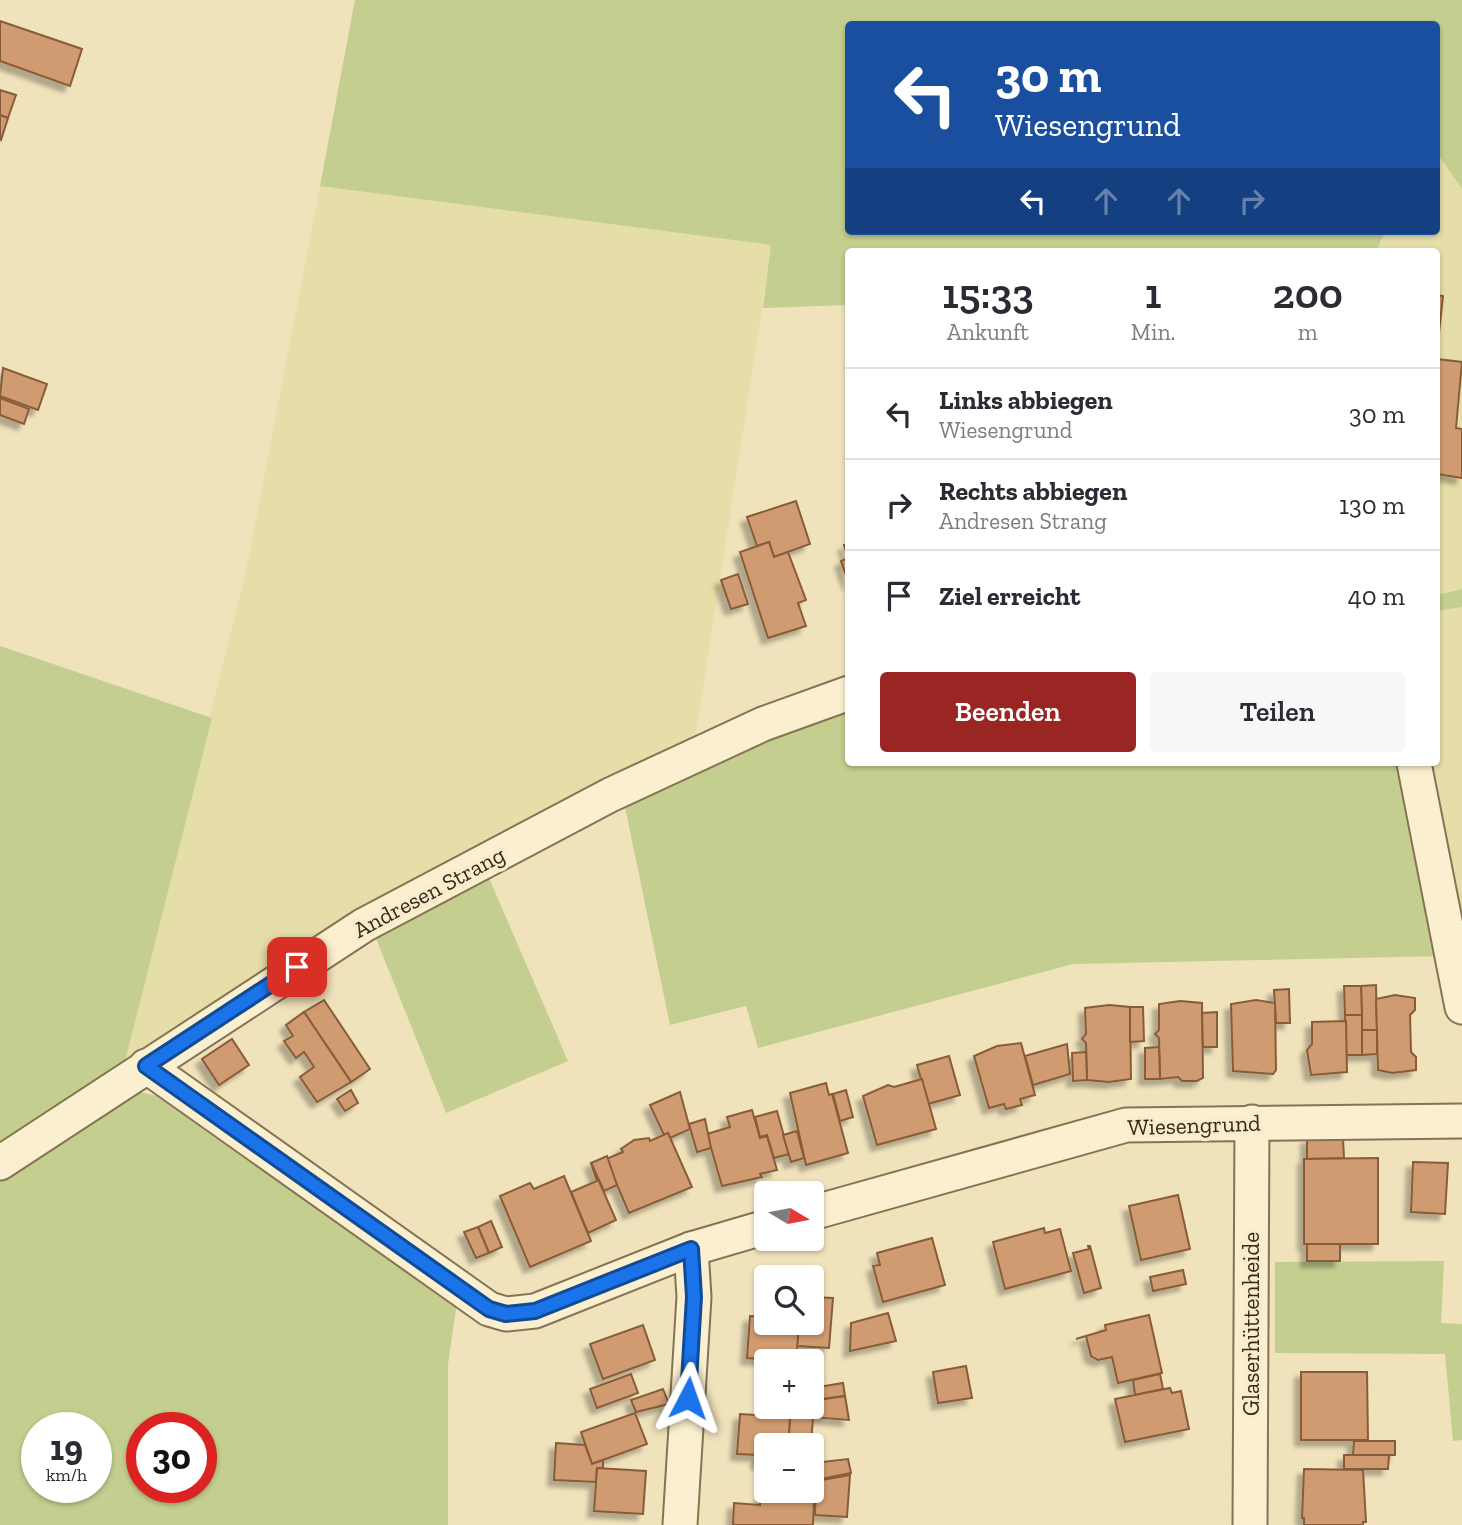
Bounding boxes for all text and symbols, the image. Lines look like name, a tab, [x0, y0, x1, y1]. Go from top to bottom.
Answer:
text: 30 m	[995, 46, 1101, 105]
icon: left	[880, 49, 971, 140]
text: Wiesengrund	[995, 106, 1181, 144]
icon: left	[1014, 182, 1052, 220]
icon: ahead	[1087, 182, 1125, 220]
icon: ahead	[1160, 182, 1198, 220]
icon: right	[1233, 182, 1271, 220]
text: 15:33	[942, 268, 1034, 319]
text: 1	[1145, 268, 1161, 319]
text: 200	[1272, 268, 1343, 319]
text: Ankunft	[947, 318, 1029, 346]
text: Min.	[1131, 318, 1175, 346]
text: m	[1298, 318, 1318, 346]
text: Links abbiegen	[939, 384, 1113, 416]
icon: left	[880, 395, 918, 433]
text: 30 m	[1349, 398, 1405, 430]
text: Wiesengrund	[939, 416, 1072, 444]
text: Rechts abbiegen	[939, 475, 1127, 507]
icon: right	[880, 486, 918, 524]
text: 130 m	[1339, 489, 1405, 521]
text: Andresen Strang	[939, 507, 1107, 535]
icon: arrive	[880, 577, 918, 615]
text: Ziel erreicht	[939, 580, 1080, 612]
text: 40 m	[1348, 580, 1405, 612]
button: Beenden	[880, 672, 1136, 752]
button: Teilen	[1150, 672, 1405, 752]
street label: Andresen Strang	[348, 840, 510, 944]
pin	[267, 937, 327, 997]
icon: arrive	[278, 948, 316, 986]
street label: Wiesengrund	[1127, 1109, 1262, 1141]
north arrow	[754, 1181, 824, 1251]
map controls	[754, 1181, 824, 1503]
street label: Glaserhüttenheide	[1237, 1232, 1265, 1416]
button: search	[754, 1265, 824, 1335]
button: +	[754, 1349, 824, 1419]
position arrow	[651, 1361, 725, 1435]
speed limit sign: 30	[126, 1412, 217, 1503]
text: 19	[50, 1427, 83, 1469]
button: −	[754, 1433, 824, 1503]
text: km/h	[46, 1464, 87, 1486]

